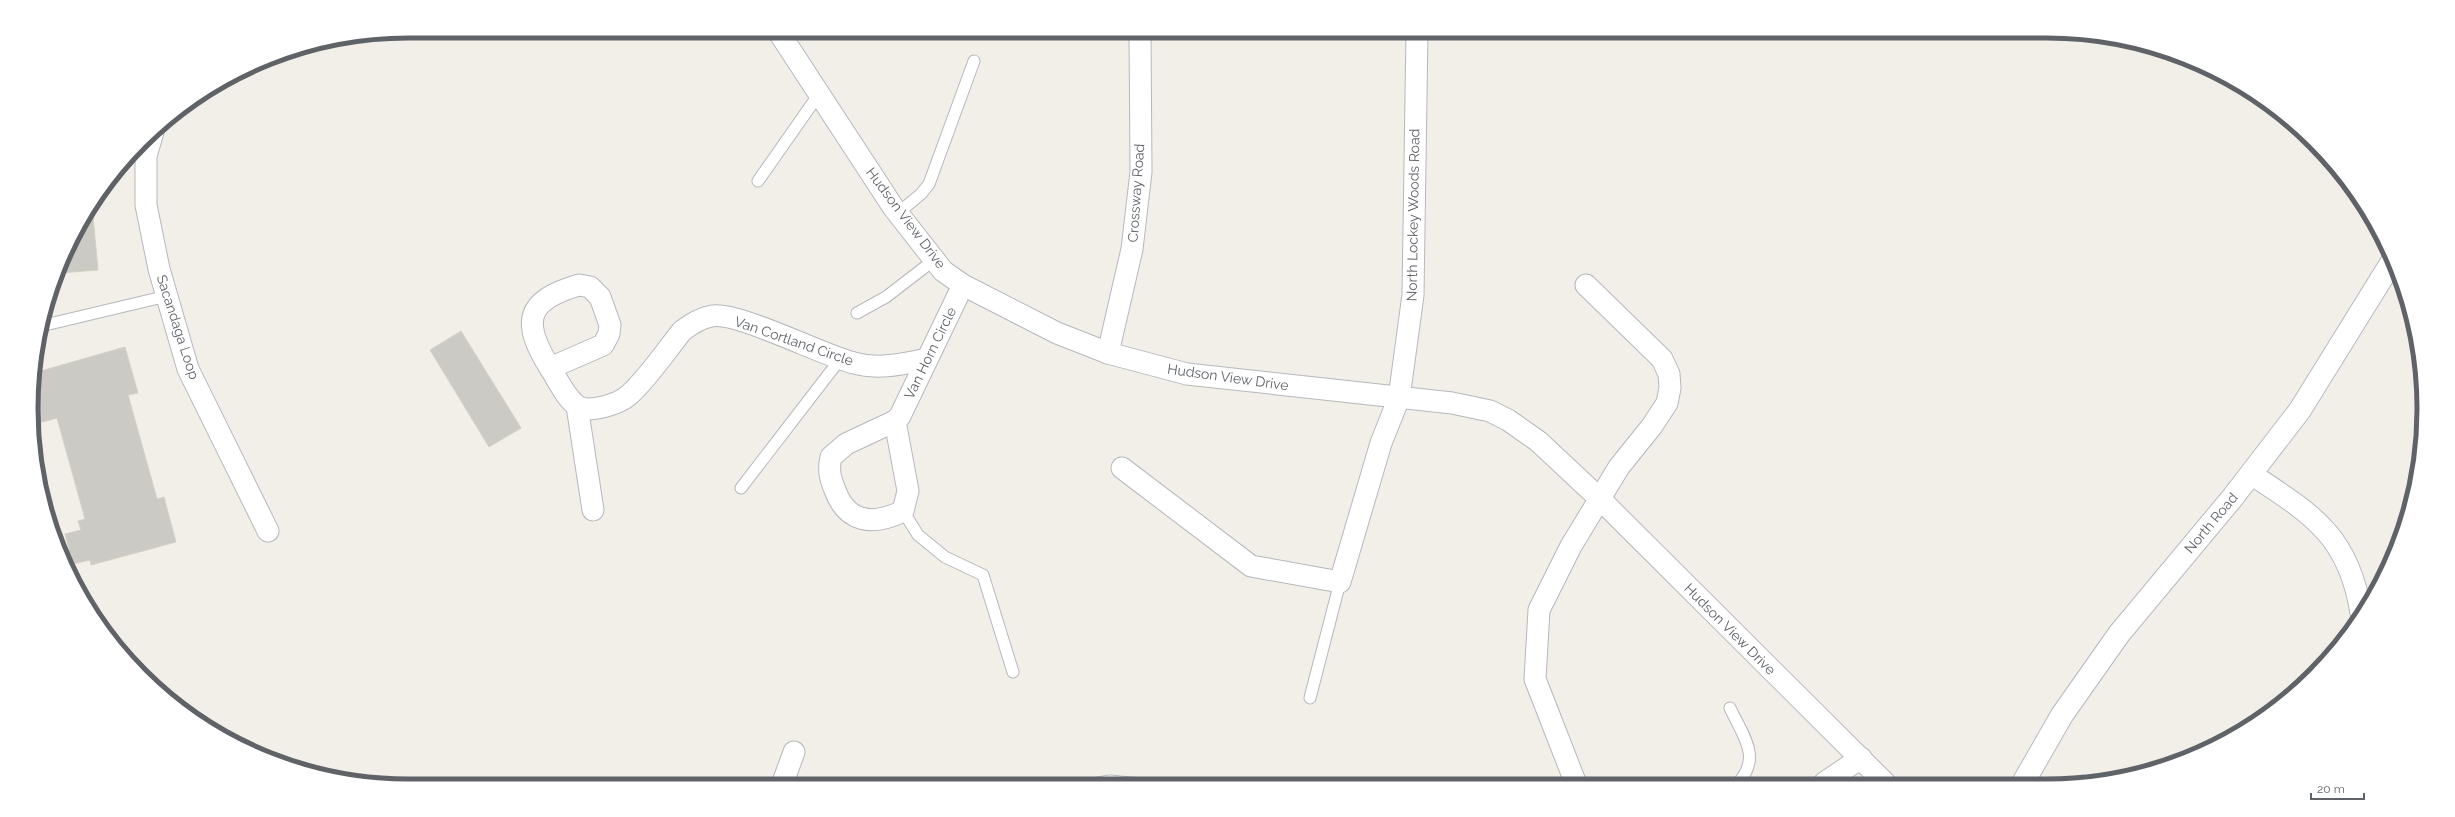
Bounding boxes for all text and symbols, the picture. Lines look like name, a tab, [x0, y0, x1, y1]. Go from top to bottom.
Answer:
street label: North Lockey Woods Road	[1403, 129, 1423, 301]
street label: Crossway Road	[1125, 143, 1147, 243]
street label: Hudson View Drive	[863, 164, 949, 272]
street label: Sacandaga Loop	[154, 273, 203, 382]
street label: Van Horn Circle	[901, 304, 959, 402]
street label: Van Cortland Circle	[732, 313, 856, 369]
street label: Hudson View Drive	[1166, 361, 1290, 393]
street label: North Road	[2181, 490, 2241, 556]
street label: Hudson View Drive	[1681, 580, 1779, 678]
scale bar	[2311, 775, 2364, 801]
text: 20 m	[2317, 782, 2345, 796]

